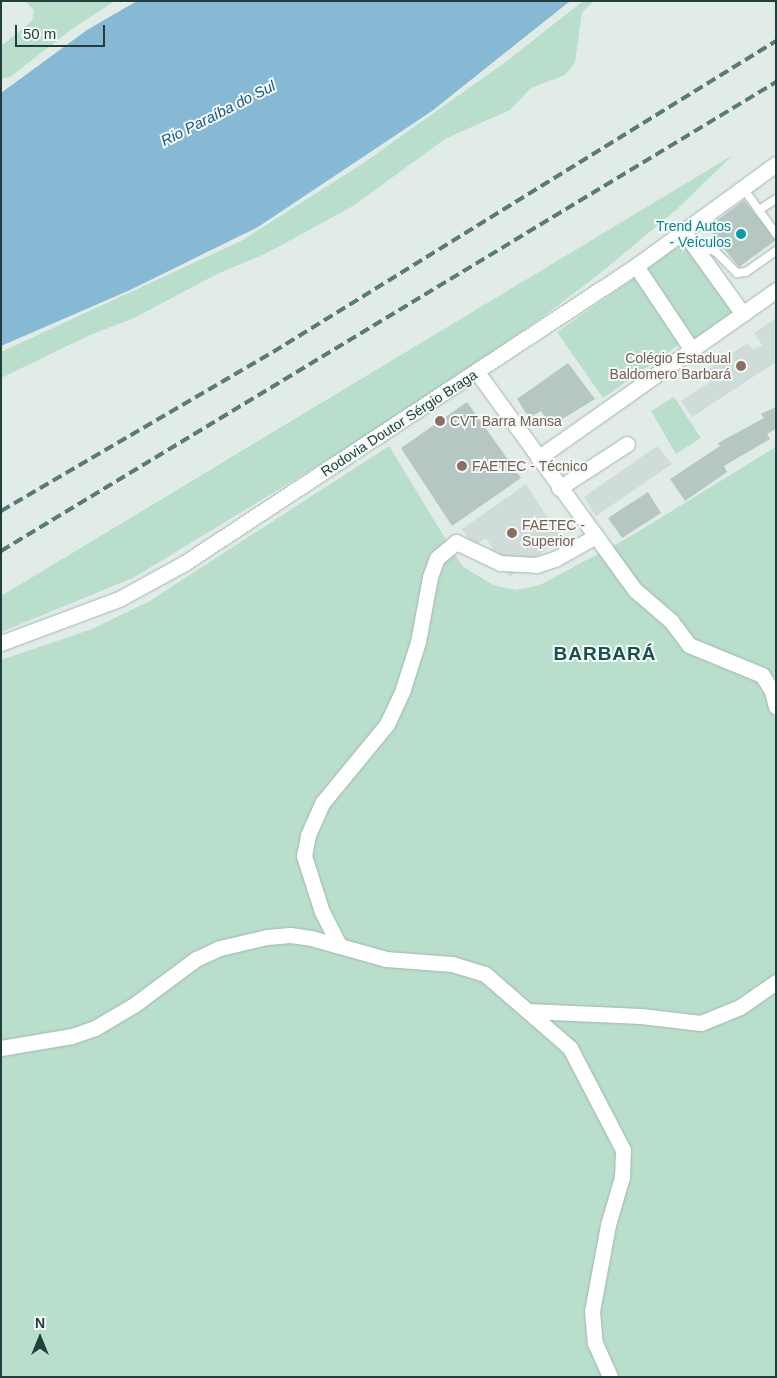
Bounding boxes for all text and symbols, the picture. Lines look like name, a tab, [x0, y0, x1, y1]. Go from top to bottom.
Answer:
scale bar	[18, 15, 108, 47]
text: 50 m	[23, 25, 56, 42]
water label: Rio Paraíba do Sul	[158, 76, 278, 150]
place label: Trend Autos - Veículos	[655, 218, 731, 250]
marker: Trend Autos - Veículos	[735, 228, 747, 240]
place label: Colégio Estadual Baldomero Barbará	[610, 350, 731, 382]
marker: Colégio Estadual Baldomero Barbará	[735, 360, 747, 372]
street label: Rodovia Doutor Sérgio Braga	[318, 366, 480, 480]
place label: CVT Barra Mansa	[450, 413, 562, 429]
marker: CVT Barra Mansa	[434, 415, 446, 427]
place label: FAETEC - Técnico	[472, 458, 588, 474]
marker: FAETEC - Técnico	[456, 460, 468, 472]
place label: FAETEC - Superior	[522, 517, 585, 550]
marker: FAETEC - Superior	[506, 527, 518, 539]
district label: BARBARÁ	[553, 643, 657, 665]
north arrow	[15, 1313, 65, 1363]
text: N	[35, 1315, 45, 1331]

